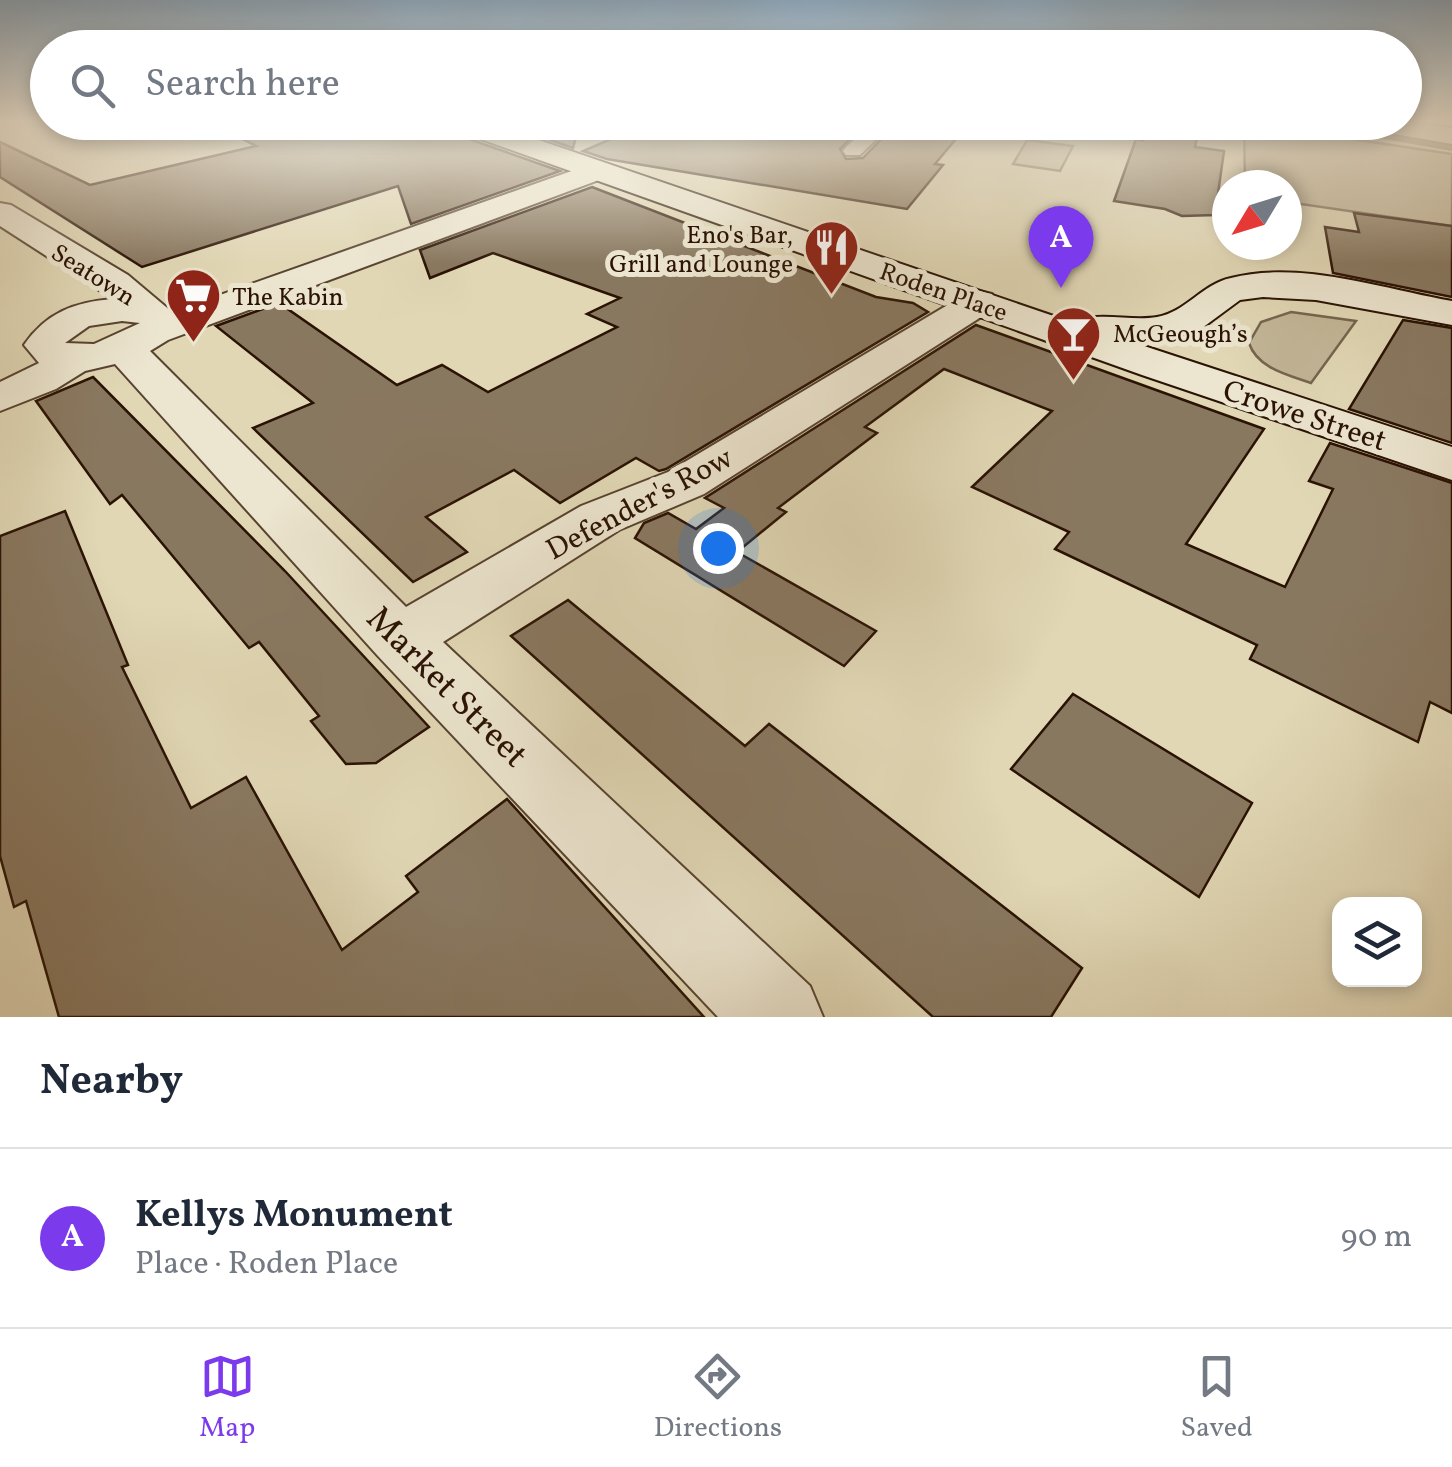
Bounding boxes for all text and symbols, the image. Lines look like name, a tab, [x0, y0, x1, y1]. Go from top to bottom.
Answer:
search box	[30, 30, 1422, 140]
icon: search	[65, 58, 120, 113]
text: Search here	[145, 59, 340, 112]
north arrow	[1212, 170, 1302, 260]
pin: A	[1028, 206, 1094, 288]
restaurant icon: Eno's Bar, Grill and Lounge	[802, 218, 862, 297]
place label: Eno's Bar, Grill and Lounge	[609, 219, 793, 283]
street label: Seatown	[44, 236, 142, 316]
street label: Roden Place	[874, 255, 1012, 332]
supermarket icon: The Kabin	[163, 266, 223, 345]
place label: The Kabin	[232, 281, 343, 316]
bar icon: McGeough’s	[1044, 303, 1104, 382]
place label: McGeough’s	[1113, 318, 1248, 353]
street label: Crowe Street	[1217, 371, 1392, 463]
street label: Defender's Row	[539, 438, 741, 572]
your location	[693, 523, 744, 574]
street label: Market Street	[354, 597, 537, 780]
map controls	[1332, 897, 1422, 987]
button: layers	[1332, 897, 1422, 987]
text: Nearby	[40, 1053, 183, 1112]
text: Kellys Monument	[135, 1190, 453, 1243]
text: A	[61, 1216, 84, 1260]
text: 90 m	[1341, 1216, 1412, 1260]
text: Place · Roden Place	[135, 1243, 398, 1287]
tab: Map	[199, 1349, 255, 1448]
tab: Directions	[654, 1349, 782, 1448]
tab: Saved	[1181, 1349, 1253, 1448]

